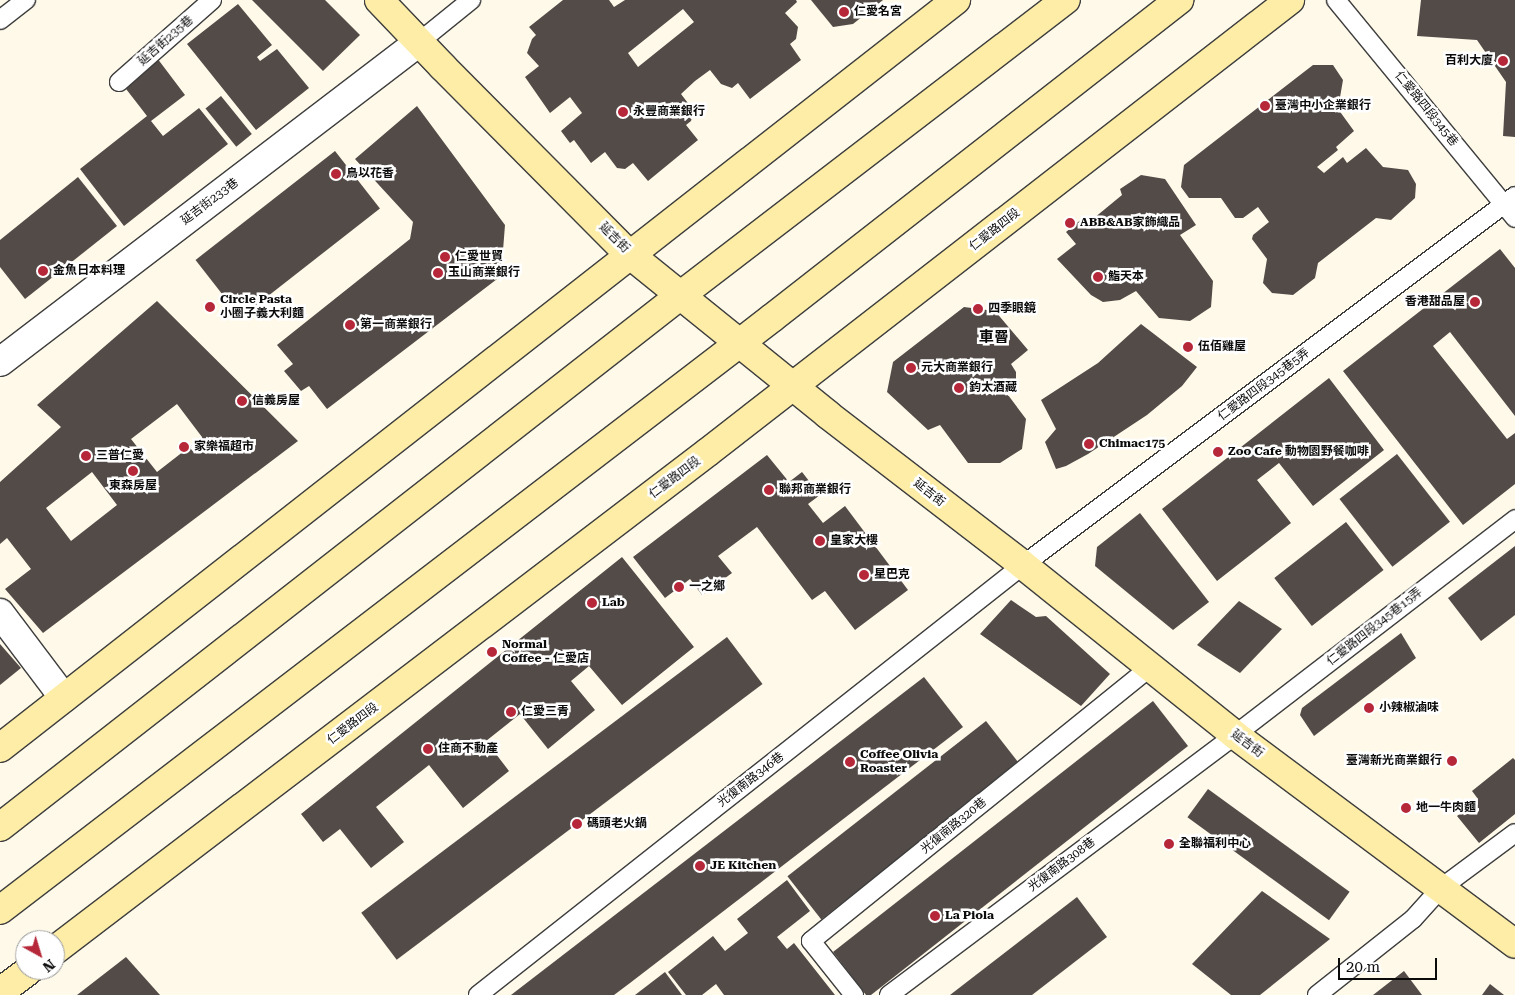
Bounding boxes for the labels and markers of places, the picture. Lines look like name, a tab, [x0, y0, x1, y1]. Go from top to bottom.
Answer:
place label: 仁愛名宮	[854, 5, 902, 19]
marker: 仁愛名宮	[838, 6, 850, 18]
place label: 百利大廈	[1445, 54, 1493, 68]
marker: 百利大廈	[1497, 55, 1509, 67]
place label: 臺灣中小企業銀行	[1275, 99, 1371, 113]
marker: 臺灣中小企業銀行	[1259, 100, 1271, 112]
place label: 永豐商業銀行	[633, 105, 705, 119]
marker: 永豐商業銀行	[617, 106, 629, 118]
place label: 鳥以花香	[346, 167, 394, 181]
marker: 鳥以花香	[330, 168, 342, 180]
place label: ABB&AB家飾織品	[1080, 216, 1181, 230]
marker: ABB&AB家飾織品	[1064, 217, 1076, 229]
place label: 仁愛世貿	[455, 250, 503, 264]
marker: 仁愛世貿	[439, 251, 451, 263]
place label: 金魚日本料理	[53, 264, 125, 278]
marker: 金魚日本料理	[37, 265, 49, 277]
place label: 玉山商業銀行	[448, 266, 520, 280]
marker: 玉山商業銀行	[432, 267, 444, 279]
place label: 鮨天本	[1108, 270, 1144, 284]
marker: 鮨天本	[1092, 271, 1104, 283]
place label: Circle Pasta 小圈子義大利麵	[220, 293, 304, 321]
place label: 香港甜品屋	[1405, 295, 1465, 309]
marker: 香港甜品屋	[1469, 296, 1481, 308]
marker: Circle Pasta 小圈子義大利麵	[204, 301, 216, 313]
place label: 四季眼鏡	[988, 302, 1036, 316]
marker: 四季眼鏡	[972, 303, 984, 315]
place label: 第一商業銀行	[360, 318, 432, 332]
marker: 第一商業銀行	[344, 319, 356, 331]
place label: 伍佰雞屋	[1198, 340, 1246, 354]
marker: 伍佰雞屋	[1182, 341, 1194, 353]
place label: 元大商業銀行	[921, 361, 993, 375]
marker: 元大商業銀行	[905, 362, 917, 374]
place label: 鈞太酒藏	[969, 381, 1017, 395]
marker: 鈞太酒藏	[953, 382, 965, 394]
place label: 信義房屋	[252, 394, 300, 408]
marker: 信義房屋	[236, 395, 248, 407]
place label: Chimac175	[1099, 437, 1165, 451]
marker: Chimac175	[1083, 438, 1095, 450]
place label: 家樂福超市	[194, 440, 254, 454]
marker: 家樂福超市	[178, 441, 190, 453]
place label: Zoo Cafe 動物園野餐咖啡	[1228, 445, 1369, 459]
marker: Zoo Cafe 動物園野餐咖啡	[1212, 446, 1224, 458]
place label: 三普仁愛	[96, 449, 144, 463]
marker: 三普仁愛	[80, 450, 92, 462]
marker: 東森房屋	[127, 465, 139, 477]
place label: 東森房屋	[109, 479, 157, 493]
place label: 聯邦商業銀行	[779, 483, 851, 497]
marker: 聯邦商業銀行	[763, 484, 775, 496]
place label: 皇家大樓	[830, 534, 878, 548]
marker: 皇家大樓	[814, 535, 826, 547]
place label: 星巴克	[874, 568, 910, 582]
marker: 星巴克	[858, 569, 870, 581]
place label: 一之鄉	[689, 580, 725, 594]
marker: 一之鄉	[673, 581, 685, 593]
place label: Lab	[602, 596, 625, 610]
marker: Lab	[586, 597, 598, 609]
place label: Normal Coffee - 仁愛店	[502, 638, 589, 666]
marker: Normal Coffee - 仁愛店	[486, 646, 498, 658]
place label: 小辣椒滷味	[1379, 701, 1439, 715]
marker: 小辣椒滷味	[1363, 702, 1375, 714]
place label: 仁愛三青	[521, 705, 569, 719]
marker: 仁愛三青	[505, 706, 517, 718]
place label: 住商不動產	[438, 742, 498, 756]
marker: 住商不動產	[422, 743, 434, 755]
place label: Coffee Olivia Roaster	[860, 748, 938, 776]
place label: 臺灣新光商業銀行	[1346, 754, 1442, 768]
marker: 臺灣新光商業銀行	[1446, 755, 1458, 767]
marker: Coffee Olivia Roaster	[844, 756, 856, 768]
place label: 地一牛肉麵	[1416, 801, 1476, 815]
marker: 地一牛肉麵	[1400, 802, 1412, 814]
place label: 碼頭老火鍋	[587, 817, 647, 831]
marker: 碼頭老火鍋	[571, 818, 583, 830]
place label: 全聯福利中心	[1179, 837, 1251, 851]
marker: 全聯福利中心	[1163, 838, 1175, 850]
place label: JE Kitchen	[710, 859, 776, 873]
marker: JE Kitchen	[694, 860, 706, 872]
place label: La Piola	[945, 909, 994, 923]
marker: La Piola	[929, 910, 941, 922]

